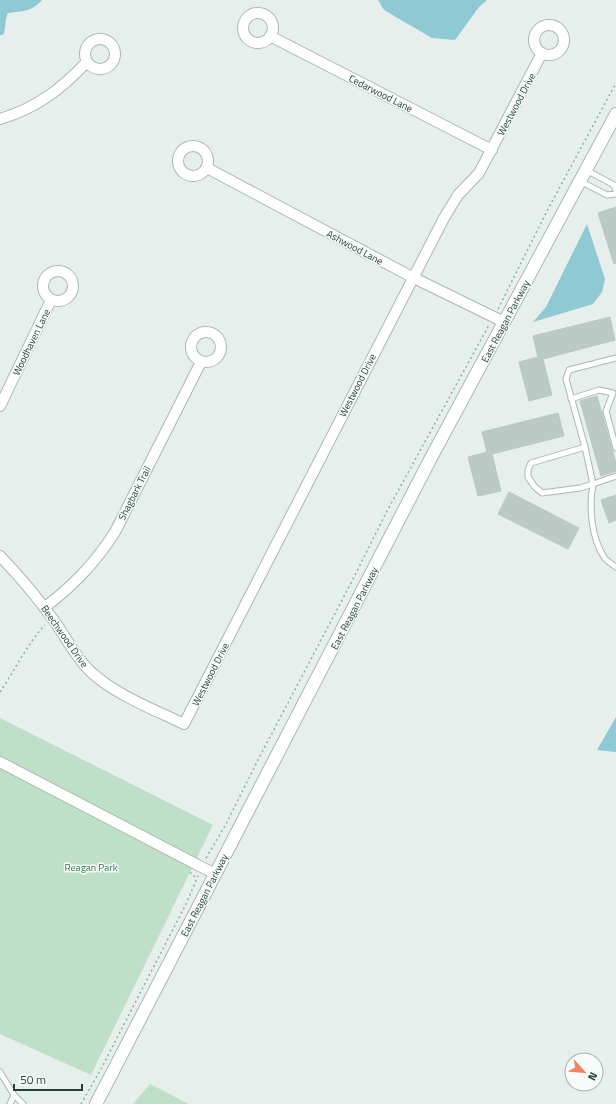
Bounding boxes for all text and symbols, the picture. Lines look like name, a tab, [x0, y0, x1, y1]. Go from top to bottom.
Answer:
street label: Westwood Drive	[494, 70, 539, 138]
street label: Cedarwood Lane	[346, 71, 415, 116]
street label: Ashwood Lane	[324, 226, 386, 269]
street label: East Reagan Parkway	[477, 277, 534, 365]
street label: Woodhaven Lane	[9, 306, 54, 378]
street label: Westwood Drive	[335, 351, 380, 420]
street label: Shagbark Trail	[114, 464, 155, 523]
street label: East Reagan Parkway	[327, 564, 382, 652]
street label: Beechwood Drive	[37, 602, 92, 671]
street label: Westwood Drive	[188, 640, 233, 709]
street label: East Reagan Parkway	[177, 851, 232, 939]
park label: Reagan Park	[65, 860, 118, 875]
north arrow	[564, 1052, 604, 1092]
scale bar	[14, 1066, 82, 1092]
text: 50 m	[20, 1070, 46, 1089]
text: N	[584, 1070, 602, 1084]

